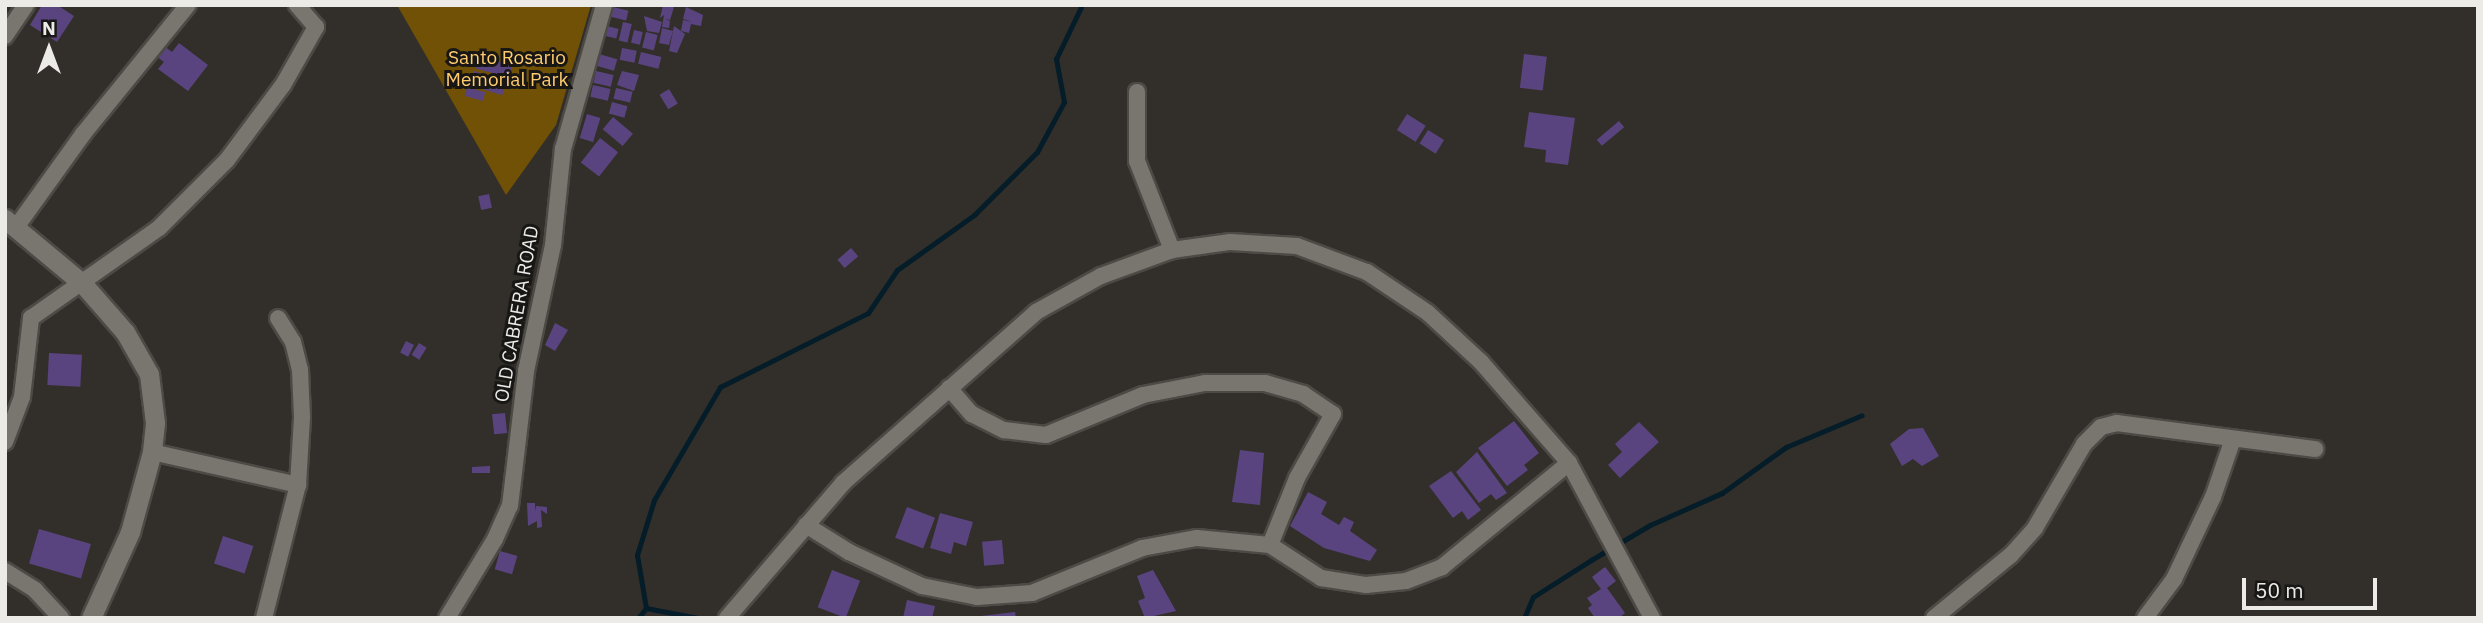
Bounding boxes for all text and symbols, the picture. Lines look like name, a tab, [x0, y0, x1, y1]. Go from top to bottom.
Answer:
north arrow	[14, 14, 84, 84]
text: N	[42, 16, 56, 40]
park label: Santo Rosario Memorial Park	[445, 47, 569, 91]
street label: OLD CABRERA ROAD	[490, 224, 544, 404]
scale bar	[2245, 564, 2380, 608]
text: 50 m	[2255, 576, 2304, 604]

